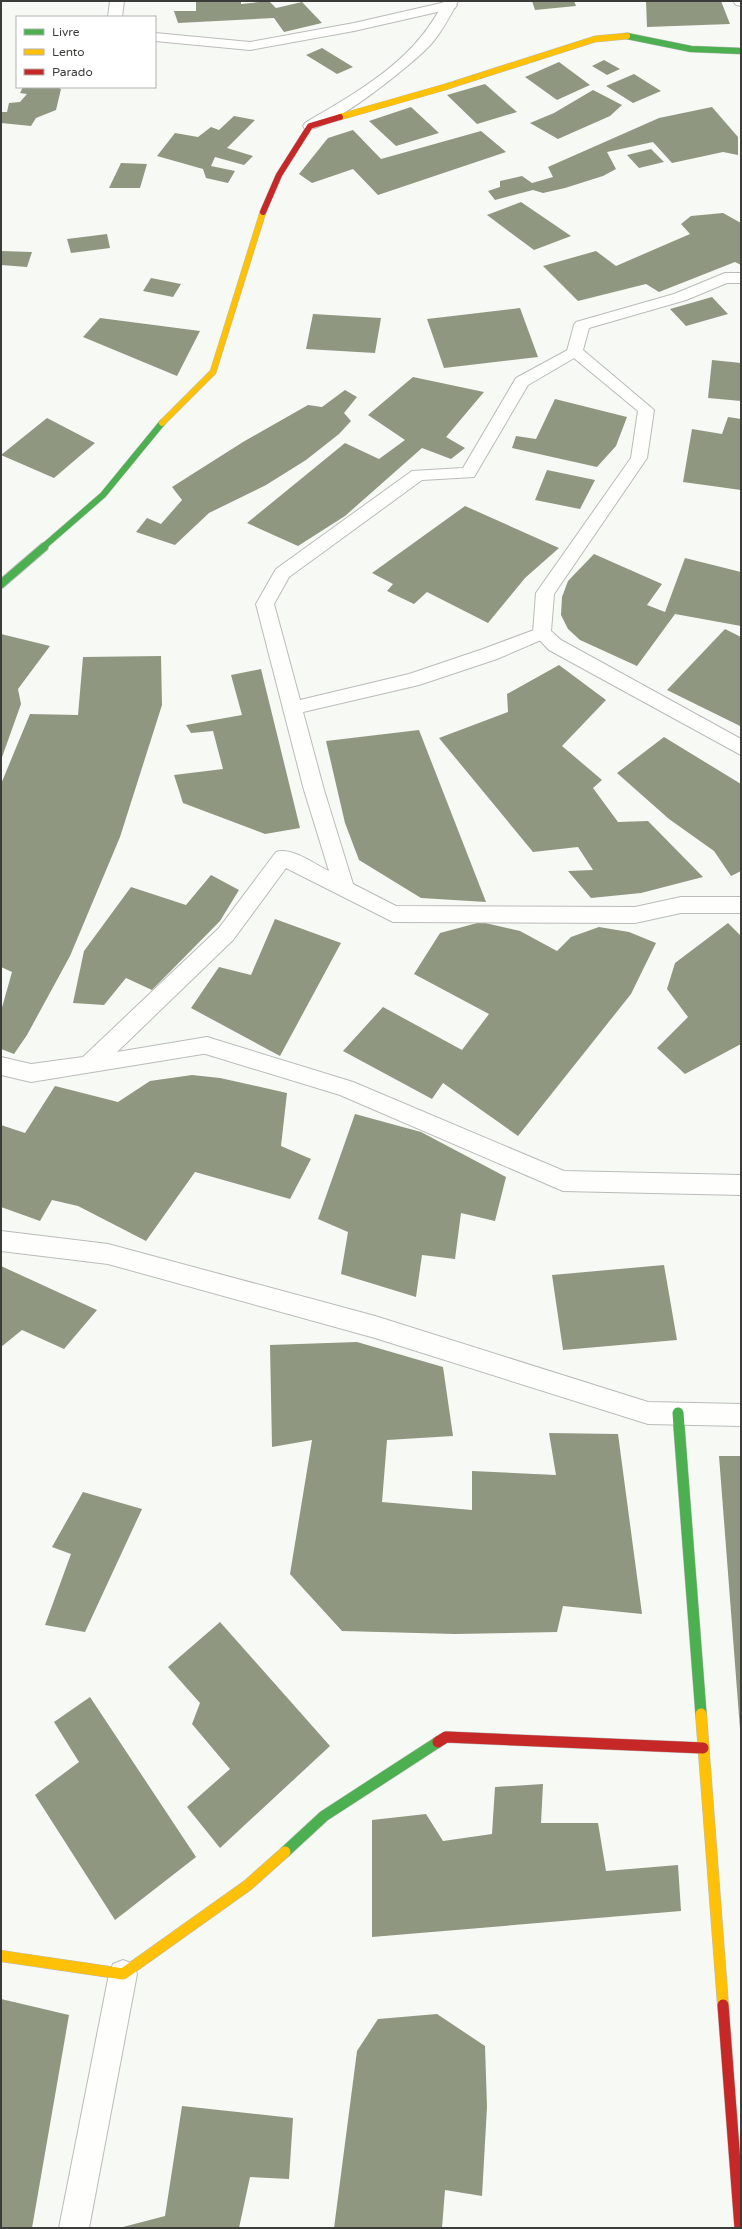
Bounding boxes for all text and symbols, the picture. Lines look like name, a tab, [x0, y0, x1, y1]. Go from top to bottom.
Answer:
legend	[16, 16, 156, 88]
text: Livre	[52, 25, 80, 39]
text: Lento	[52, 45, 85, 59]
text: Parado	[52, 65, 93, 79]

